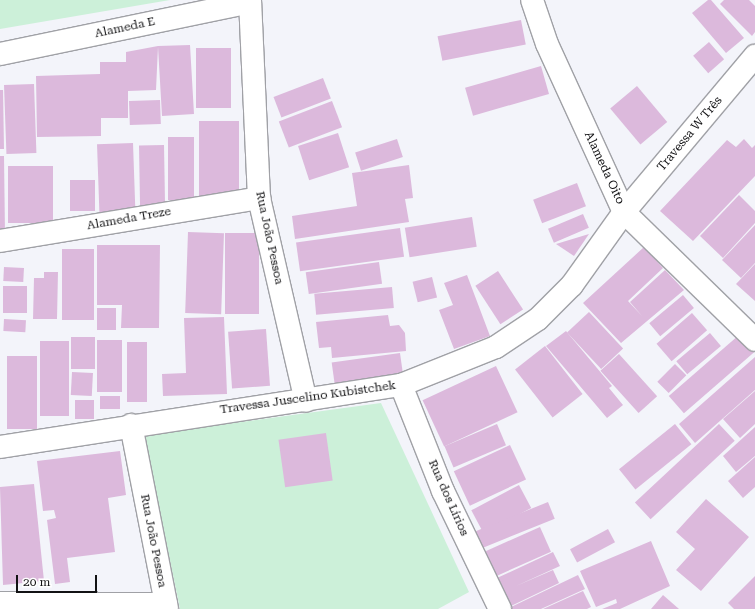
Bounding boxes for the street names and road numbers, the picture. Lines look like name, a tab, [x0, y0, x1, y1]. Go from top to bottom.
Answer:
street label: Alameda E	[94, 15, 156, 41]
street label: Travessa W Três	[655, 94, 725, 174]
street label: Alameda Oito	[581, 129, 627, 207]
street label: Rua João Pessoa	[252, 190, 286, 286]
street label: Alameda Treze	[86, 205, 172, 233]
street label: Travessa Juscelino Kubistchek	[219, 379, 397, 417]
street label: Rua dos Lírios	[425, 458, 471, 538]
street label: Rua João Pessoa	[137, 493, 169, 589]

